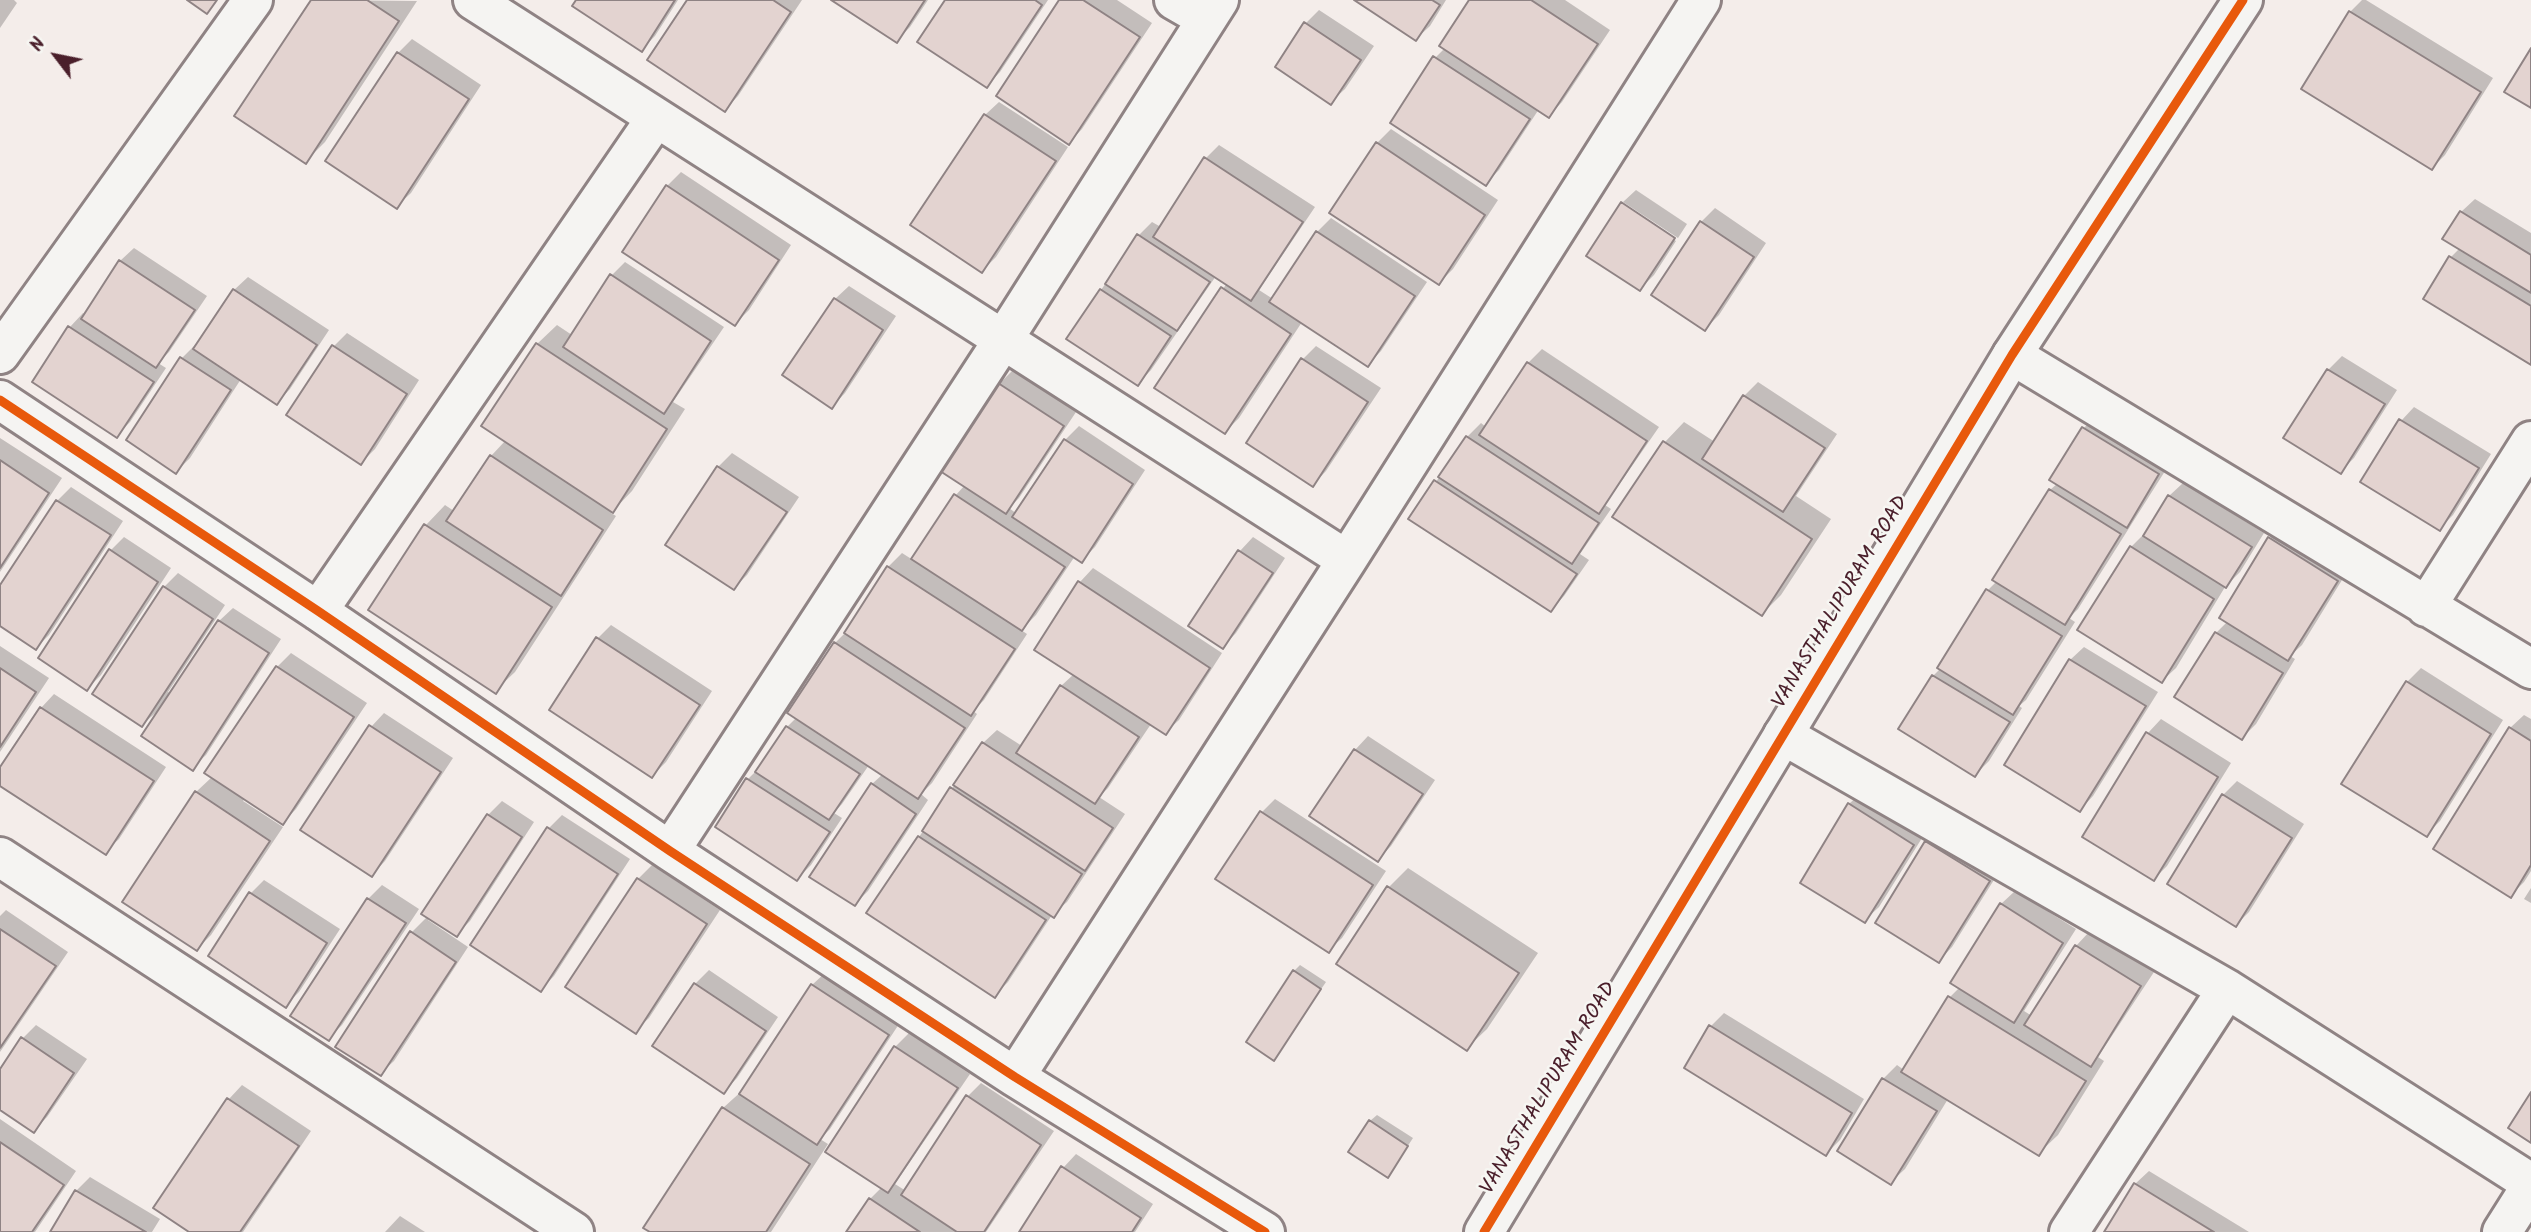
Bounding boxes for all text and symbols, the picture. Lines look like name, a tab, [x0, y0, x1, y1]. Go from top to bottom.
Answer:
north arrow	[21, 21, 91, 91]
text: N	[22, 32, 54, 58]
street label: VANASTHALIPURAM ROAD	[1768, 492, 1916, 714]
street label: VANASTHALIPURAM ROAD	[1476, 978, 1624, 1200]

